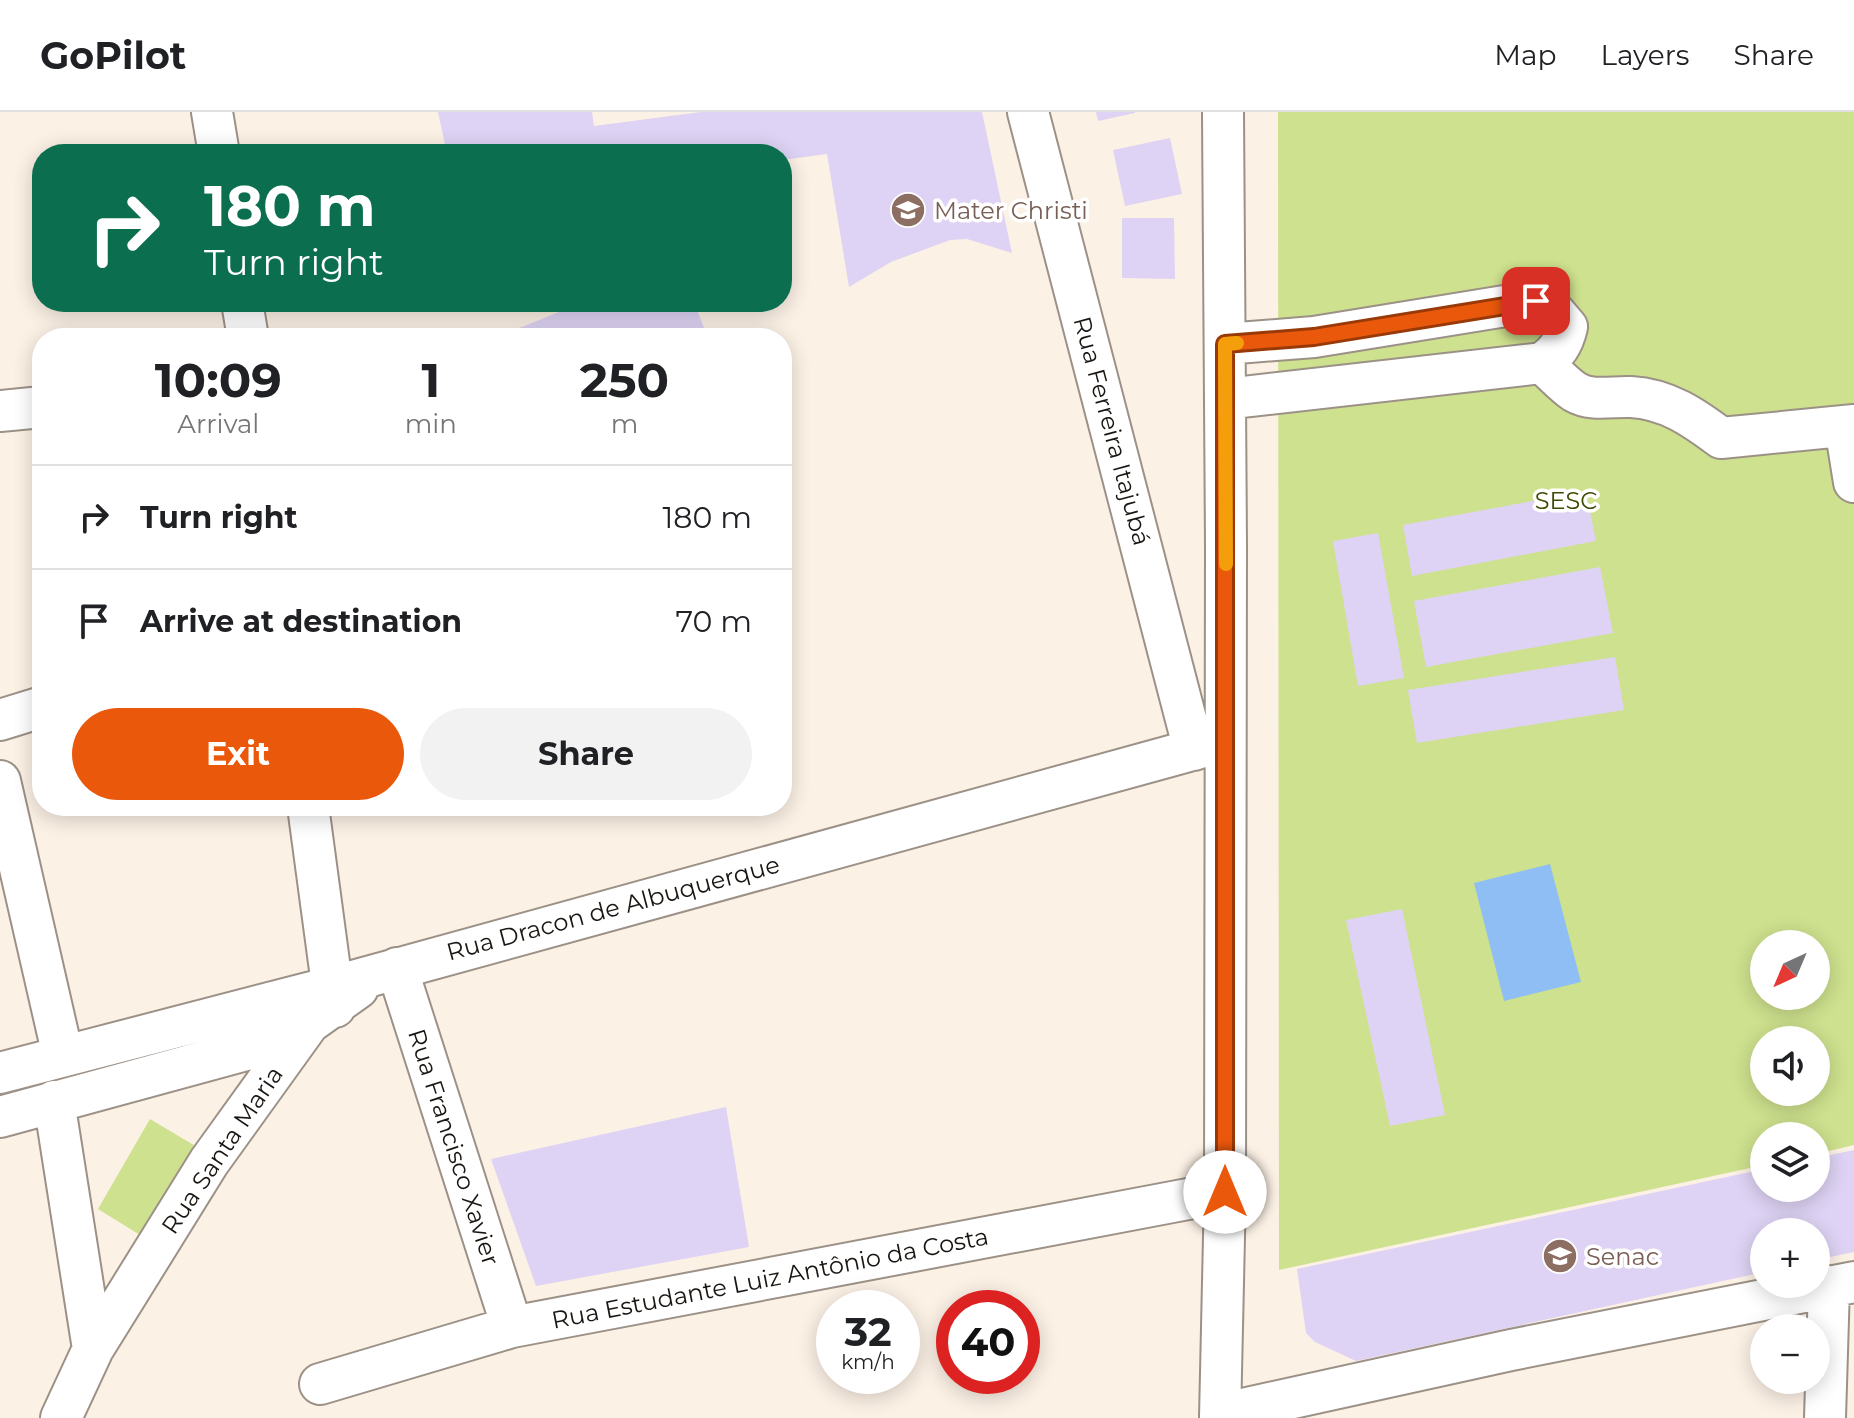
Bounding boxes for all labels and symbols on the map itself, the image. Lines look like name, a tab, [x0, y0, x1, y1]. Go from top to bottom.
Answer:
school or university icon: Mater Christi	[889, 191, 927, 229]
place label: Mater Christi	[934, 196, 1088, 225]
pin	[1502, 267, 1570, 335]
street label: Rua Ferreira Itajubá	[1067, 313, 1157, 549]
park label: SESC	[1535, 486, 1597, 515]
street label: Rua Dracon de Albuquerque	[443, 850, 783, 966]
north arrow	[1750, 930, 1830, 1010]
street label: Rua Francisco Xavier	[402, 1025, 506, 1269]
street label: Rua Santa Maria	[155, 1061, 289, 1239]
position arrow	[1183, 1150, 1267, 1234]
street label: Rua Estudante Luiz Antônio da Costa	[549, 1221, 991, 1335]
school or university icon: Senac	[1541, 1237, 1579, 1275]
place label: Senac	[1586, 1242, 1659, 1271]
speed limit sign: 40	[936, 1290, 1040, 1394]

